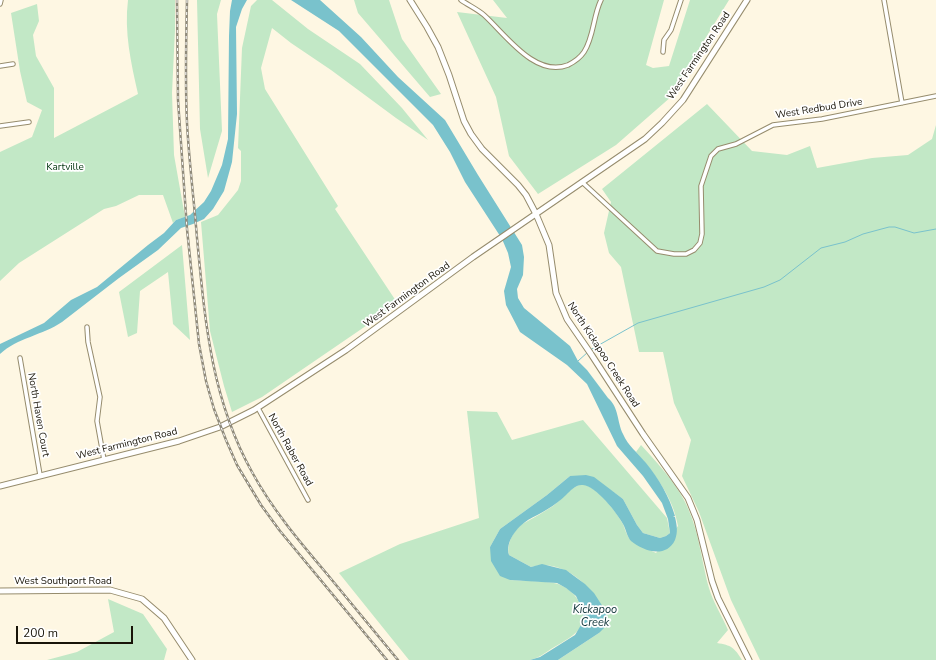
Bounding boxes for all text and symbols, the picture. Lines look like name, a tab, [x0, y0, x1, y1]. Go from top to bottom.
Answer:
street label: West Farmington Road	[665, 10, 733, 102]
street label: West Redbud Drive	[775, 96, 863, 122]
park label: Kartville	[46, 162, 84, 174]
street label: West Farmington Road	[362, 260, 452, 330]
street label: North Kickapoo Creek Road	[564, 300, 642, 410]
street label: North Haven Court	[25, 372, 51, 458]
street label: North Raber Road	[265, 412, 315, 488]
street label: West Farmington Road	[75, 426, 179, 462]
street label: West Southport Road	[14, 576, 112, 588]
water label: Kickapoo Creek	[573, 603, 617, 629]
scale bar	[18, 618, 135, 644]
text: 200 m	[23, 625, 58, 641]

